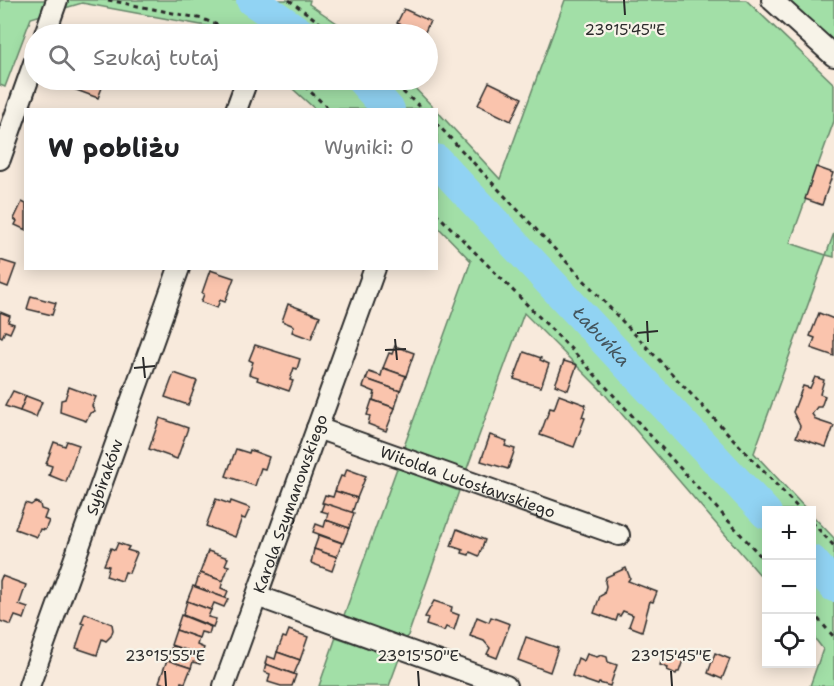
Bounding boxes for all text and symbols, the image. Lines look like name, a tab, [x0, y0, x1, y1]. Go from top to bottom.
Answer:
text: 23°15'45"E	[585, 20, 665, 40]
search box	[24, 24, 438, 90]
icon: search	[45, 41, 78, 74]
text: Szukaj tutaj	[93, 43, 219, 72]
text: W pobliżu	[48, 130, 180, 165]
text: Wyniki: 0	[324, 134, 414, 160]
water label: Łabuńka	[567, 301, 635, 372]
street label: Karola Szymanowskiego	[248, 411, 332, 596]
street label: Sybiraków	[81, 436, 128, 518]
street label: Witolda Lutosławskiego	[377, 441, 558, 523]
map controls	[762, 506, 816, 668]
button: +	[762, 506, 816, 560]
button: −	[762, 560, 816, 614]
button: locate	[762, 614, 816, 668]
text: 23°15'55"E	[125, 646, 205, 666]
text: 23°15'50"E	[377, 646, 459, 666]
text: 23°15'45"E	[631, 646, 711, 666]

